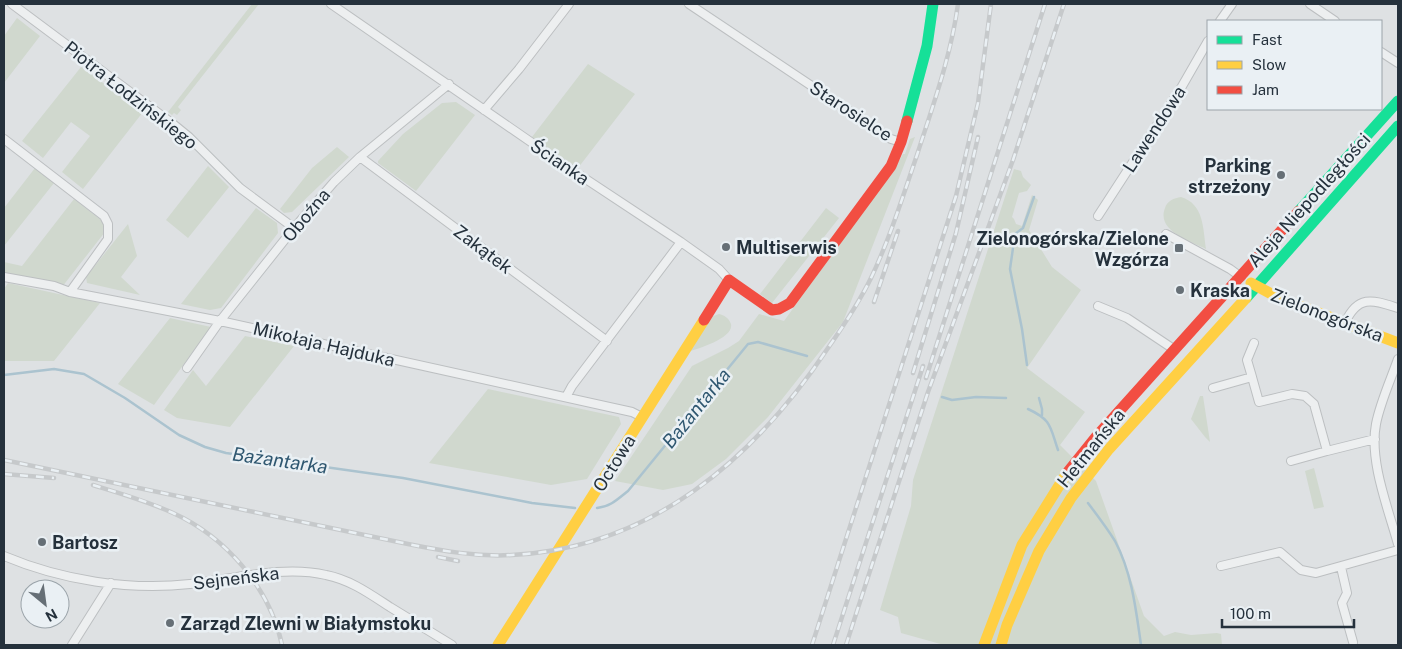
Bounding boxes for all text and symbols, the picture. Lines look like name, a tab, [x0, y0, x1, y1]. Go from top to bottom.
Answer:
legend	[1207, 20, 1382, 110]
text: Fast	[1252, 31, 1282, 48]
street label: Piotra Łodzińskiego	[60, 37, 202, 153]
text: Slow	[1252, 56, 1287, 73]
street label: Starosielce	[806, 77, 896, 145]
text: Jam	[1252, 81, 1279, 98]
street label: Lawendowa	[1118, 82, 1190, 176]
street label: Aleja Niepodległości	[1243, 129, 1375, 271]
street label: Ścianka	[527, 134, 594, 189]
place label: Parking strzeżony	[1188, 155, 1271, 197]
marker: Parking strzeżony	[1275, 169, 1287, 181]
street label: Oboźna	[278, 184, 334, 246]
street label: Zakątek	[450, 220, 516, 278]
place label: Zielonogórska/Zielone Wzgórza	[976, 228, 1169, 270]
place label: Multiserwis	[736, 237, 837, 258]
marker: Multiserwis	[720, 241, 732, 253]
marker: Zielonogórska/Zielone Wzgórza	[1173, 242, 1185, 254]
place label: Kraska	[1190, 280, 1250, 301]
marker: Kraska	[1174, 284, 1186, 296]
street label: Zielonogórska	[1268, 284, 1386, 346]
street label: Mikołaja Hajduka	[251, 317, 397, 371]
water label: Bażantarka	[657, 364, 735, 452]
street label: Hetmańska	[1053, 404, 1129, 492]
street label: Octowa	[588, 431, 640, 495]
water label: Bażantarka	[231, 442, 329, 478]
place label: Bartosz	[52, 532, 118, 553]
marker: Bartosz	[36, 536, 48, 548]
street label: Sejneńska	[192, 562, 280, 594]
north arrow	[20, 579, 70, 629]
scale bar	[1222, 596, 1354, 628]
text: 100 m	[1230, 605, 1271, 622]
text: N	[43, 606, 60, 625]
place label: Zarząd Zlewni w Białymstoku	[180, 613, 431, 634]
marker: Zarząd Zlewni w Białymstoku	[164, 617, 176, 629]

